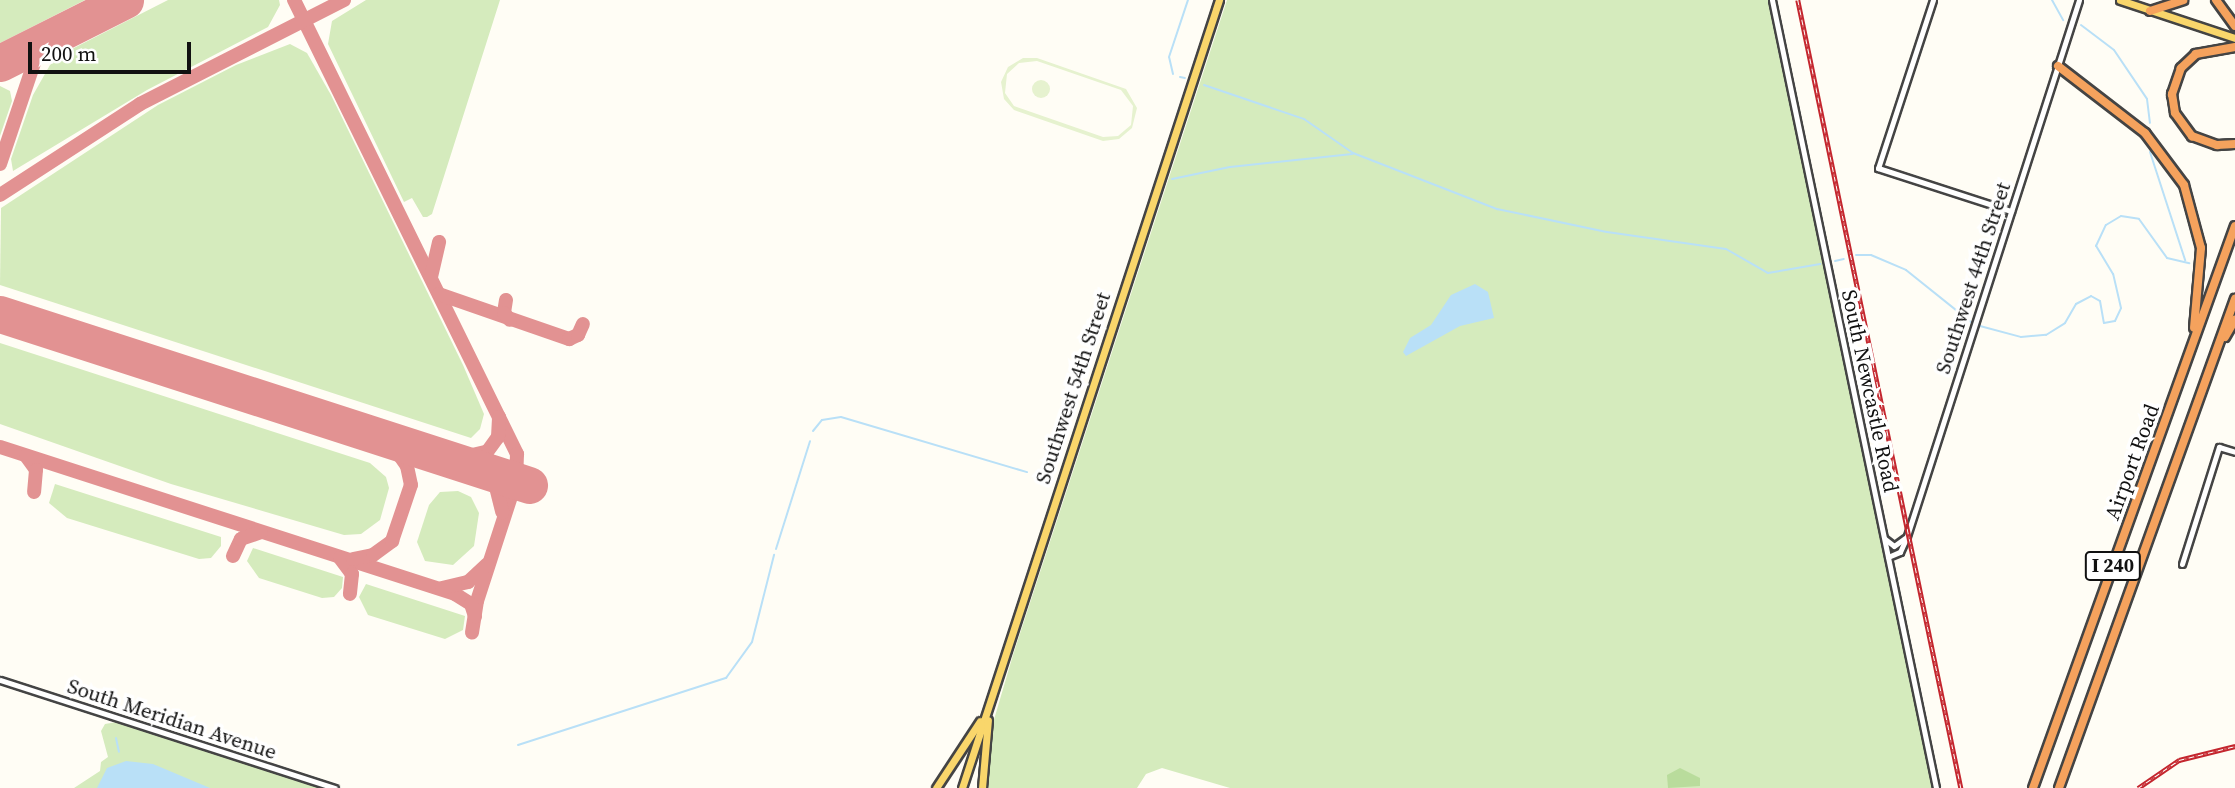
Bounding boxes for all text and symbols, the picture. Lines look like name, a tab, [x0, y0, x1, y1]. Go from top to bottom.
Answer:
scale bar	[32, 28, 194, 72]
text: 200 m	[41, 39, 96, 68]
street label: Southwest 44th Street	[1930, 179, 2016, 377]
street label: South Newcastle Road	[1836, 287, 1904, 495]
street label: Southwest 54th Street	[1030, 289, 1116, 487]
street label: Airport Road	[2099, 401, 2165, 523]
road number: I 240	[2083, 551, 2143, 582]
street label: South Meridian Avenue	[64, 673, 280, 765]

